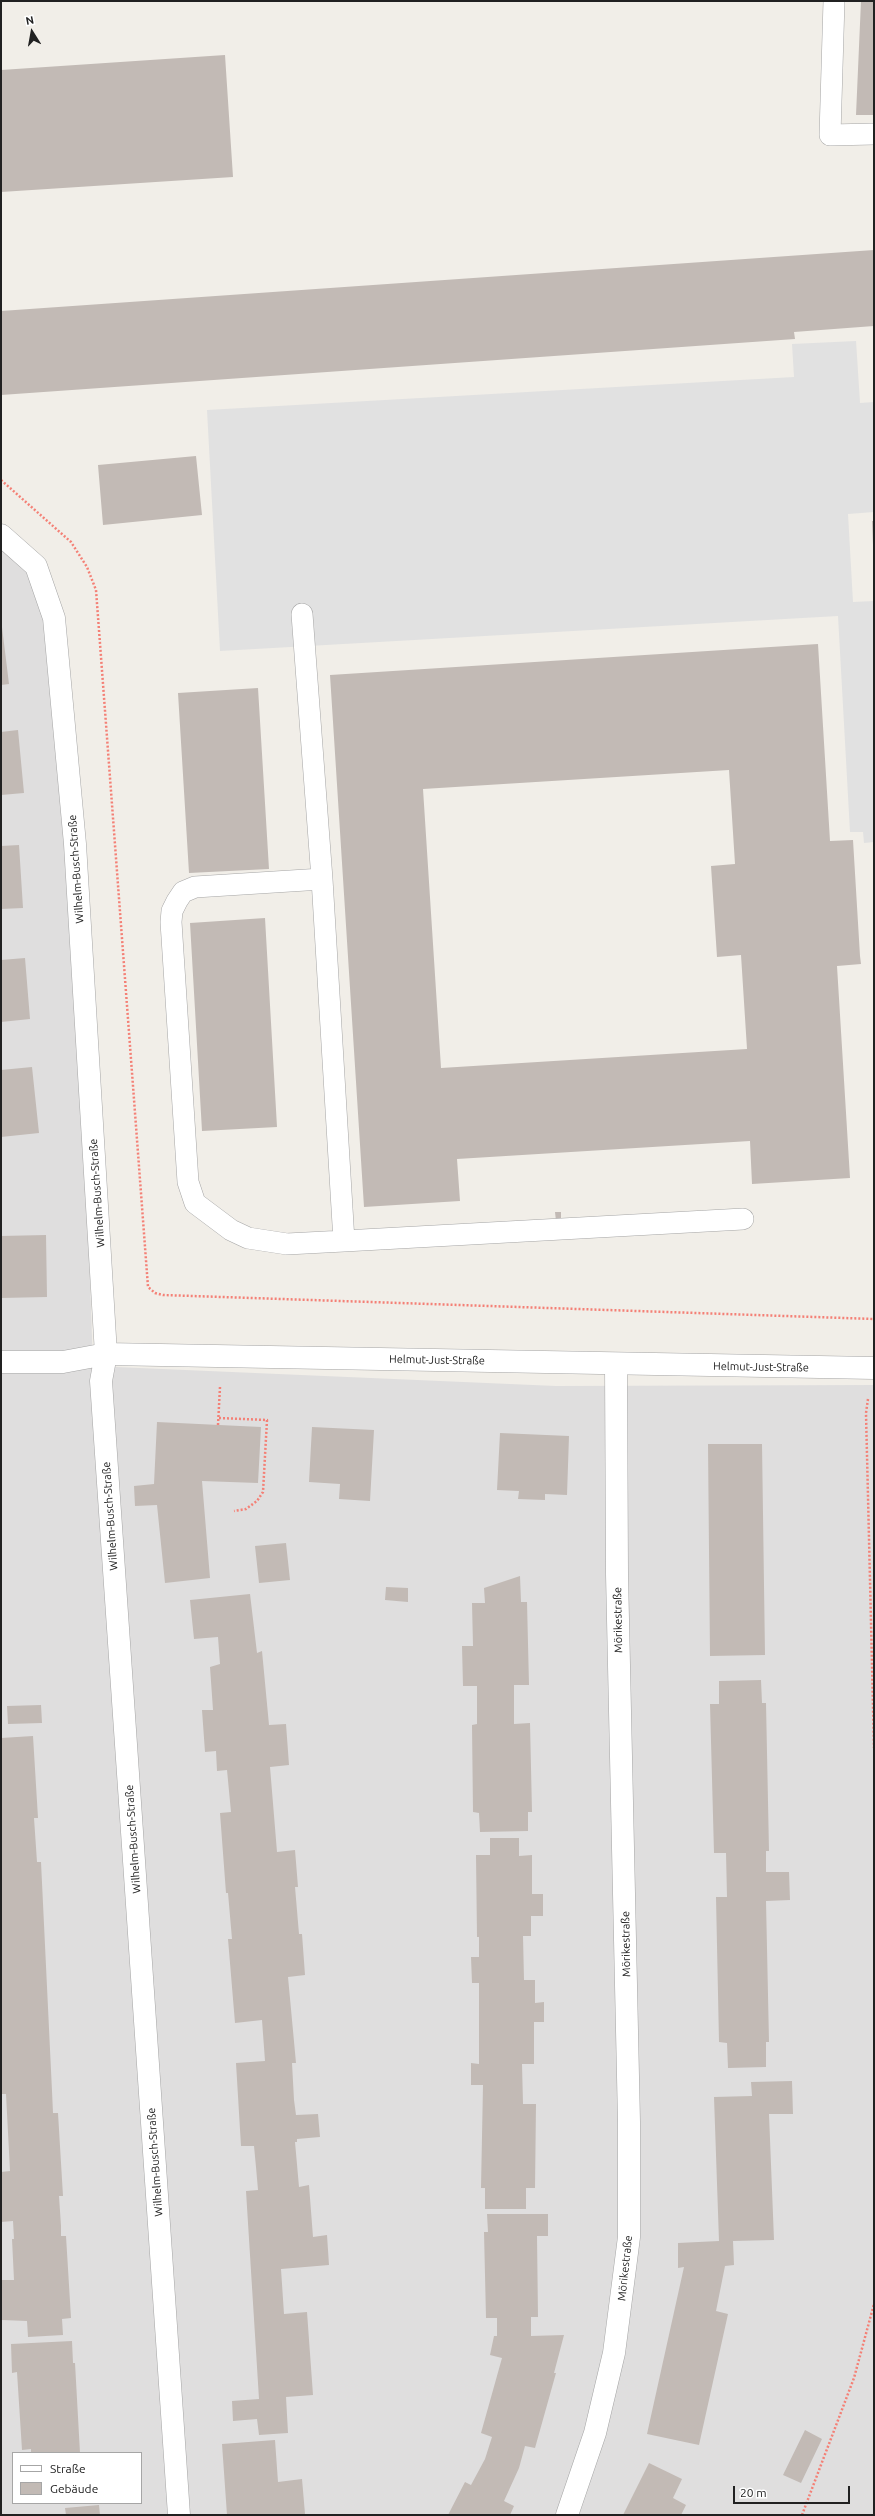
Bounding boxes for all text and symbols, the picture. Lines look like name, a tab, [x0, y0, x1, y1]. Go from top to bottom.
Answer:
north arrow	[12, 12, 52, 52]
text: N	[25, 14, 35, 27]
street label: Wilhelm-Busch-Straße	[66, 814, 86, 924]
street label: Wilhelm-Busch-Straße	[87, 1138, 107, 1248]
street label: Helmut-Just-Straße	[389, 1353, 485, 1367]
street label: Helmut-Just-Straße	[713, 1360, 809, 1374]
street label: Wilhelm-Busch-Straße	[100, 1461, 120, 1571]
street label: Mörikestraße	[611, 1587, 625, 1653]
street label: Wilhelm-Busch-Straße	[123, 1784, 143, 1894]
street label: Mörikestraße	[619, 1911, 633, 1977]
street label: Wilhelm-Busch-Straße	[145, 2107, 165, 2217]
street label: Mörikestraße	[615, 2235, 635, 2301]
legend	[12, 2452, 142, 2504]
text: Straße	[50, 2462, 86, 2475]
scale bar	[735, 2478, 852, 2504]
text: Gebäude	[50, 2482, 98, 2495]
text: 20 m	[740, 2486, 767, 2499]

